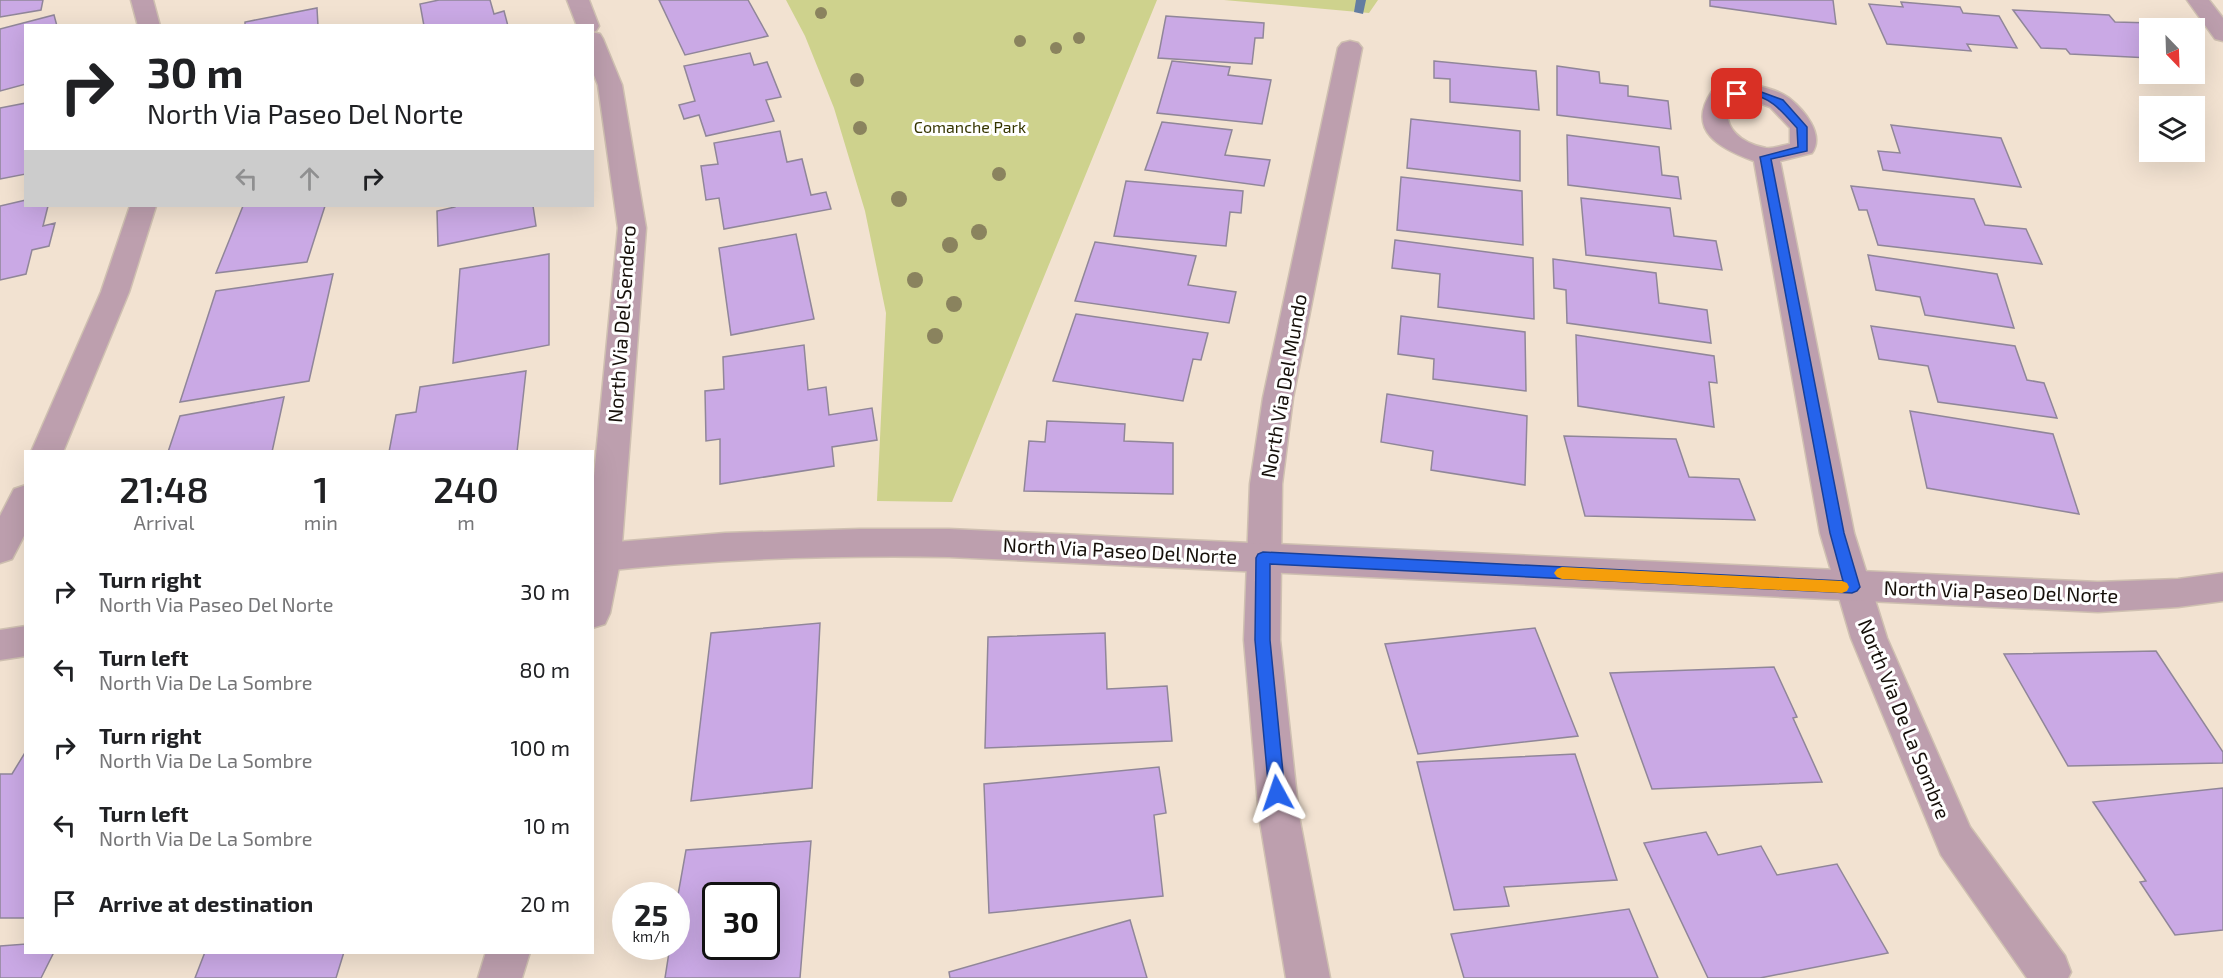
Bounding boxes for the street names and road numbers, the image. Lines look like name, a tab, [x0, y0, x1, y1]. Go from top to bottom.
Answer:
street label: North Via Del Sendero	[602, 224, 640, 424]
street label: North Via Del Mundo	[1255, 292, 1311, 480]
street label: North Via Paseo Del Norte	[1002, 532, 1238, 568]
street label: North Via Paseo Del Norte	[1883, 575, 2119, 607]
street label: North Via De La Sombre	[1854, 615, 1956, 822]

